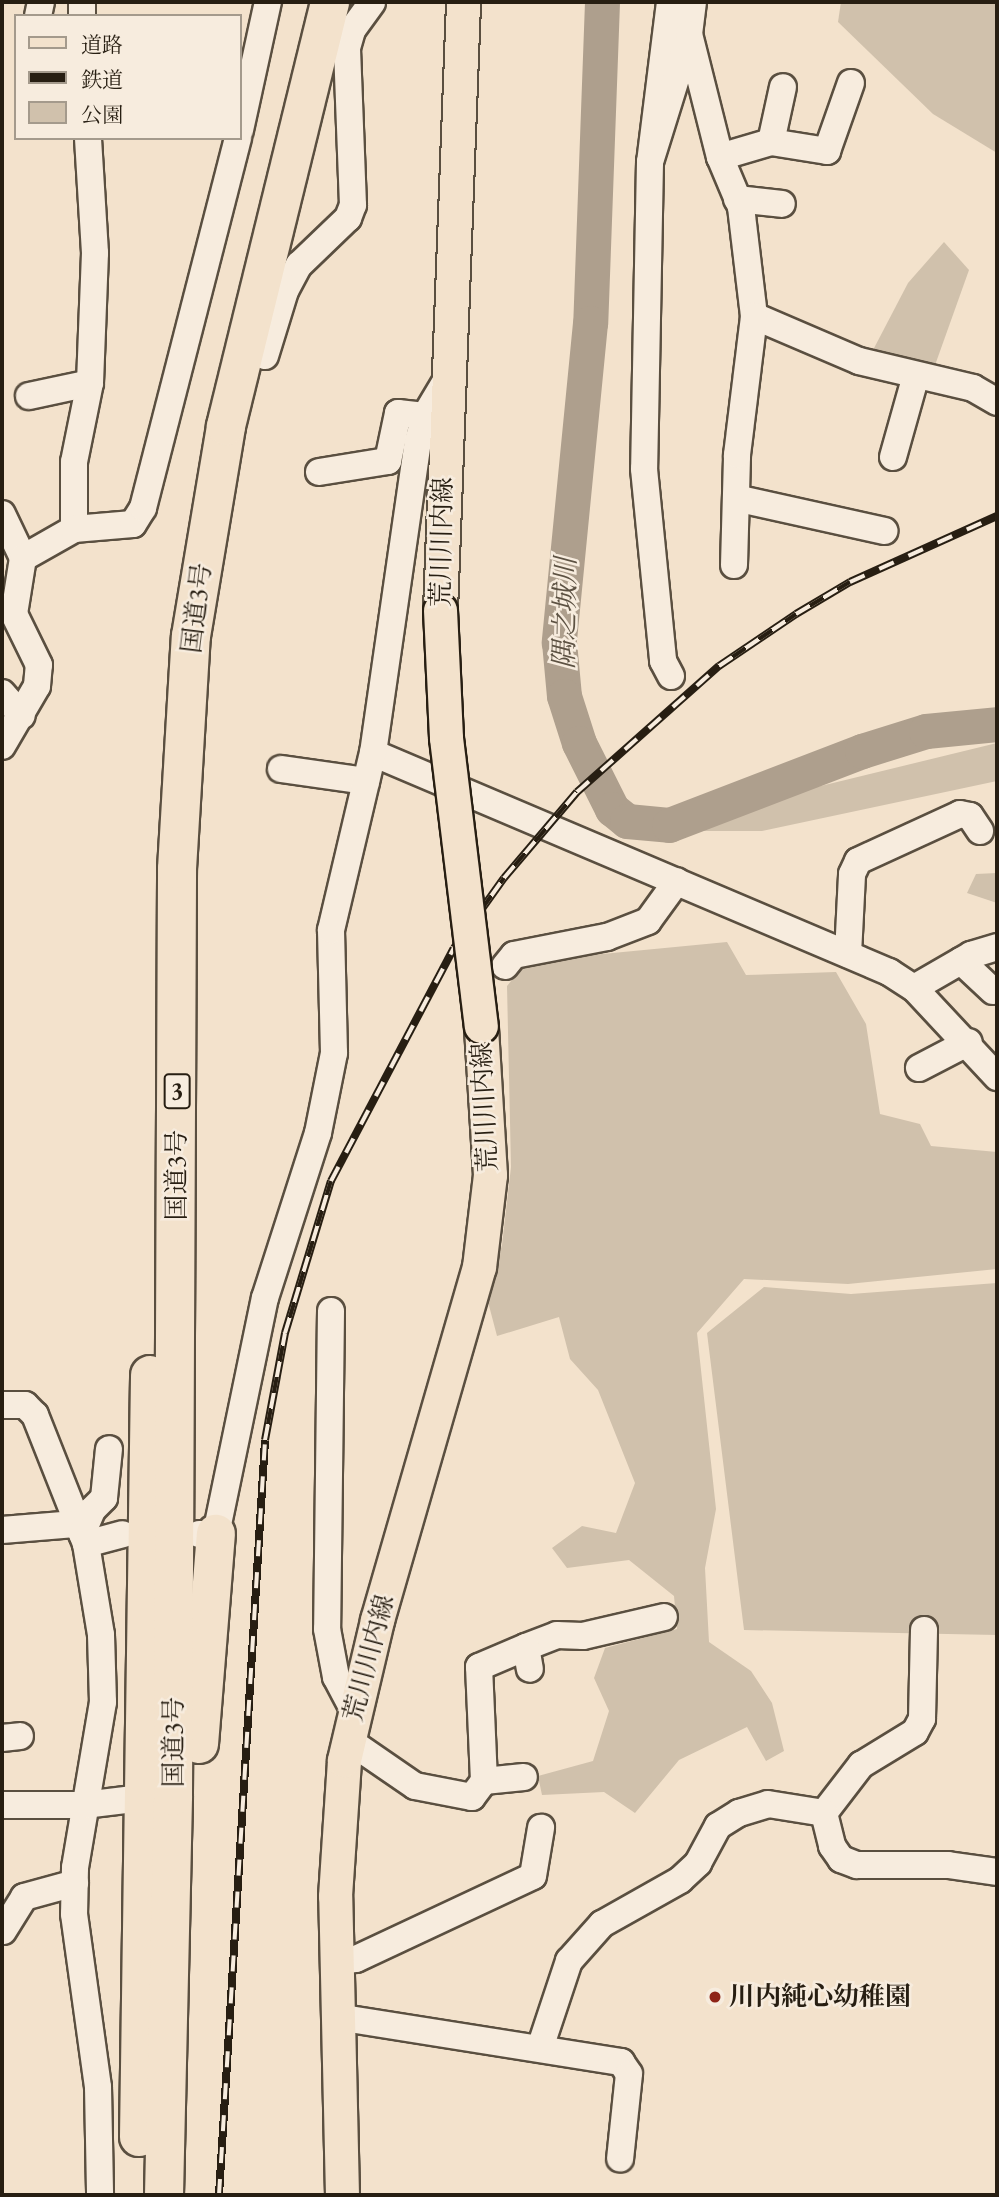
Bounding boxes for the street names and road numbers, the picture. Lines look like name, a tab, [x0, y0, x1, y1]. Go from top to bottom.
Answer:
street label: 荒川川内線	[425, 477, 459, 607]
street label: 国道3号	[176, 561, 218, 655]
street label: 荒川川内線	[466, 1041, 504, 1173]
road number: 3	[163, 1070, 191, 1112]
street label: 国道3号	[161, 1130, 193, 1220]
street label: 荒川川内線	[337, 1591, 401, 1725]
street label: 国道3号	[158, 1697, 190, 1787]

